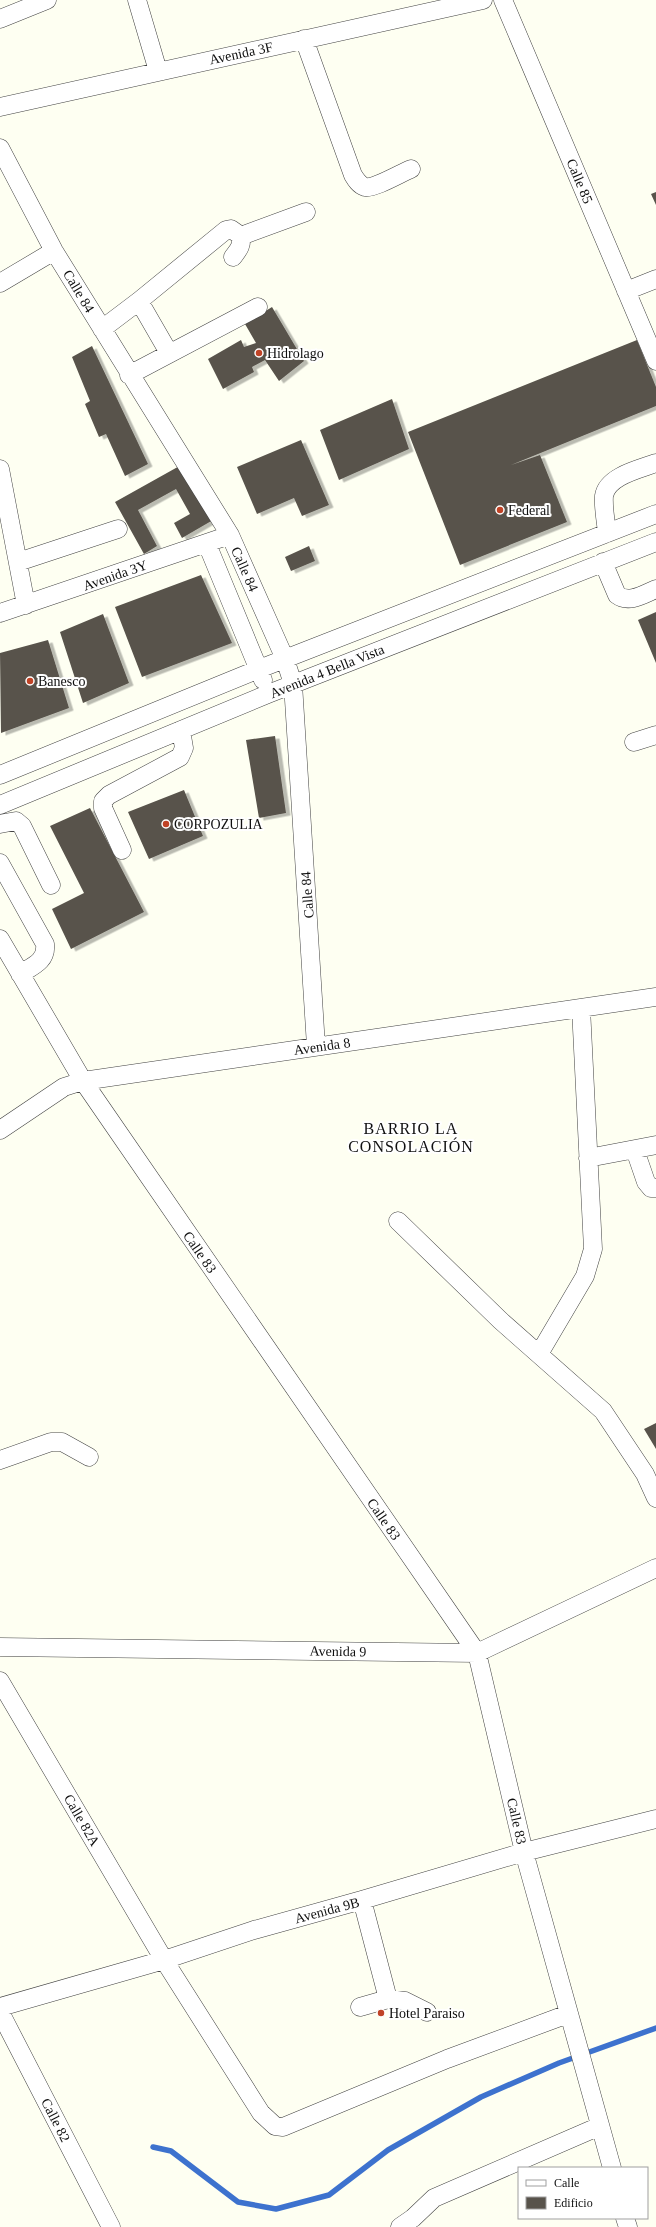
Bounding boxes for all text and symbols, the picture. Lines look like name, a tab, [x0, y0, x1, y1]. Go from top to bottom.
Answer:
street label: Avenida 3F	[208, 39, 274, 68]
street label: Calle 85	[563, 157, 596, 206]
street label: Calle 84	[60, 267, 97, 315]
place label: Hidrolago	[267, 346, 324, 361]
marker: Hidrolago	[254, 348, 264, 358]
place label: Federal	[508, 503, 550, 518]
marker: Federal	[495, 505, 505, 515]
street label: Calle 84	[228, 545, 261, 594]
street label: Avenida 3Y	[81, 557, 149, 593]
street label: Avenida 4 Bella Vista	[268, 641, 387, 701]
place label: Banesco	[38, 674, 85, 689]
marker: Banesco	[25, 676, 35, 686]
place label: CORPOZULIA	[174, 817, 264, 832]
marker: CORPOZULIA	[161, 819, 171, 829]
street label: Calle 84	[298, 871, 317, 919]
street label: Avenida 8	[293, 1035, 351, 1058]
district label: BARRIO LA CONSOLACIÓN	[348, 1120, 474, 1155]
street label: Calle 83	[180, 1229, 219, 1276]
street label: Calle 83	[364, 1496, 403, 1543]
street label: Avenida 9	[309, 1644, 367, 1659]
street label: Calle 82A	[61, 1792, 103, 1850]
street label: Calle 83	[504, 1797, 529, 1846]
street label: Avenida 9B	[293, 1895, 361, 1926]
place label: Hotel Paraiso	[389, 2006, 465, 2021]
marker: Hotel Paraiso	[376, 2008, 386, 2018]
street label: Calle 82	[38, 2096, 73, 2145]
legend	[518, 2167, 648, 2219]
text: Calle	[554, 2176, 579, 2190]
text: Edificio	[554, 2196, 593, 2210]

